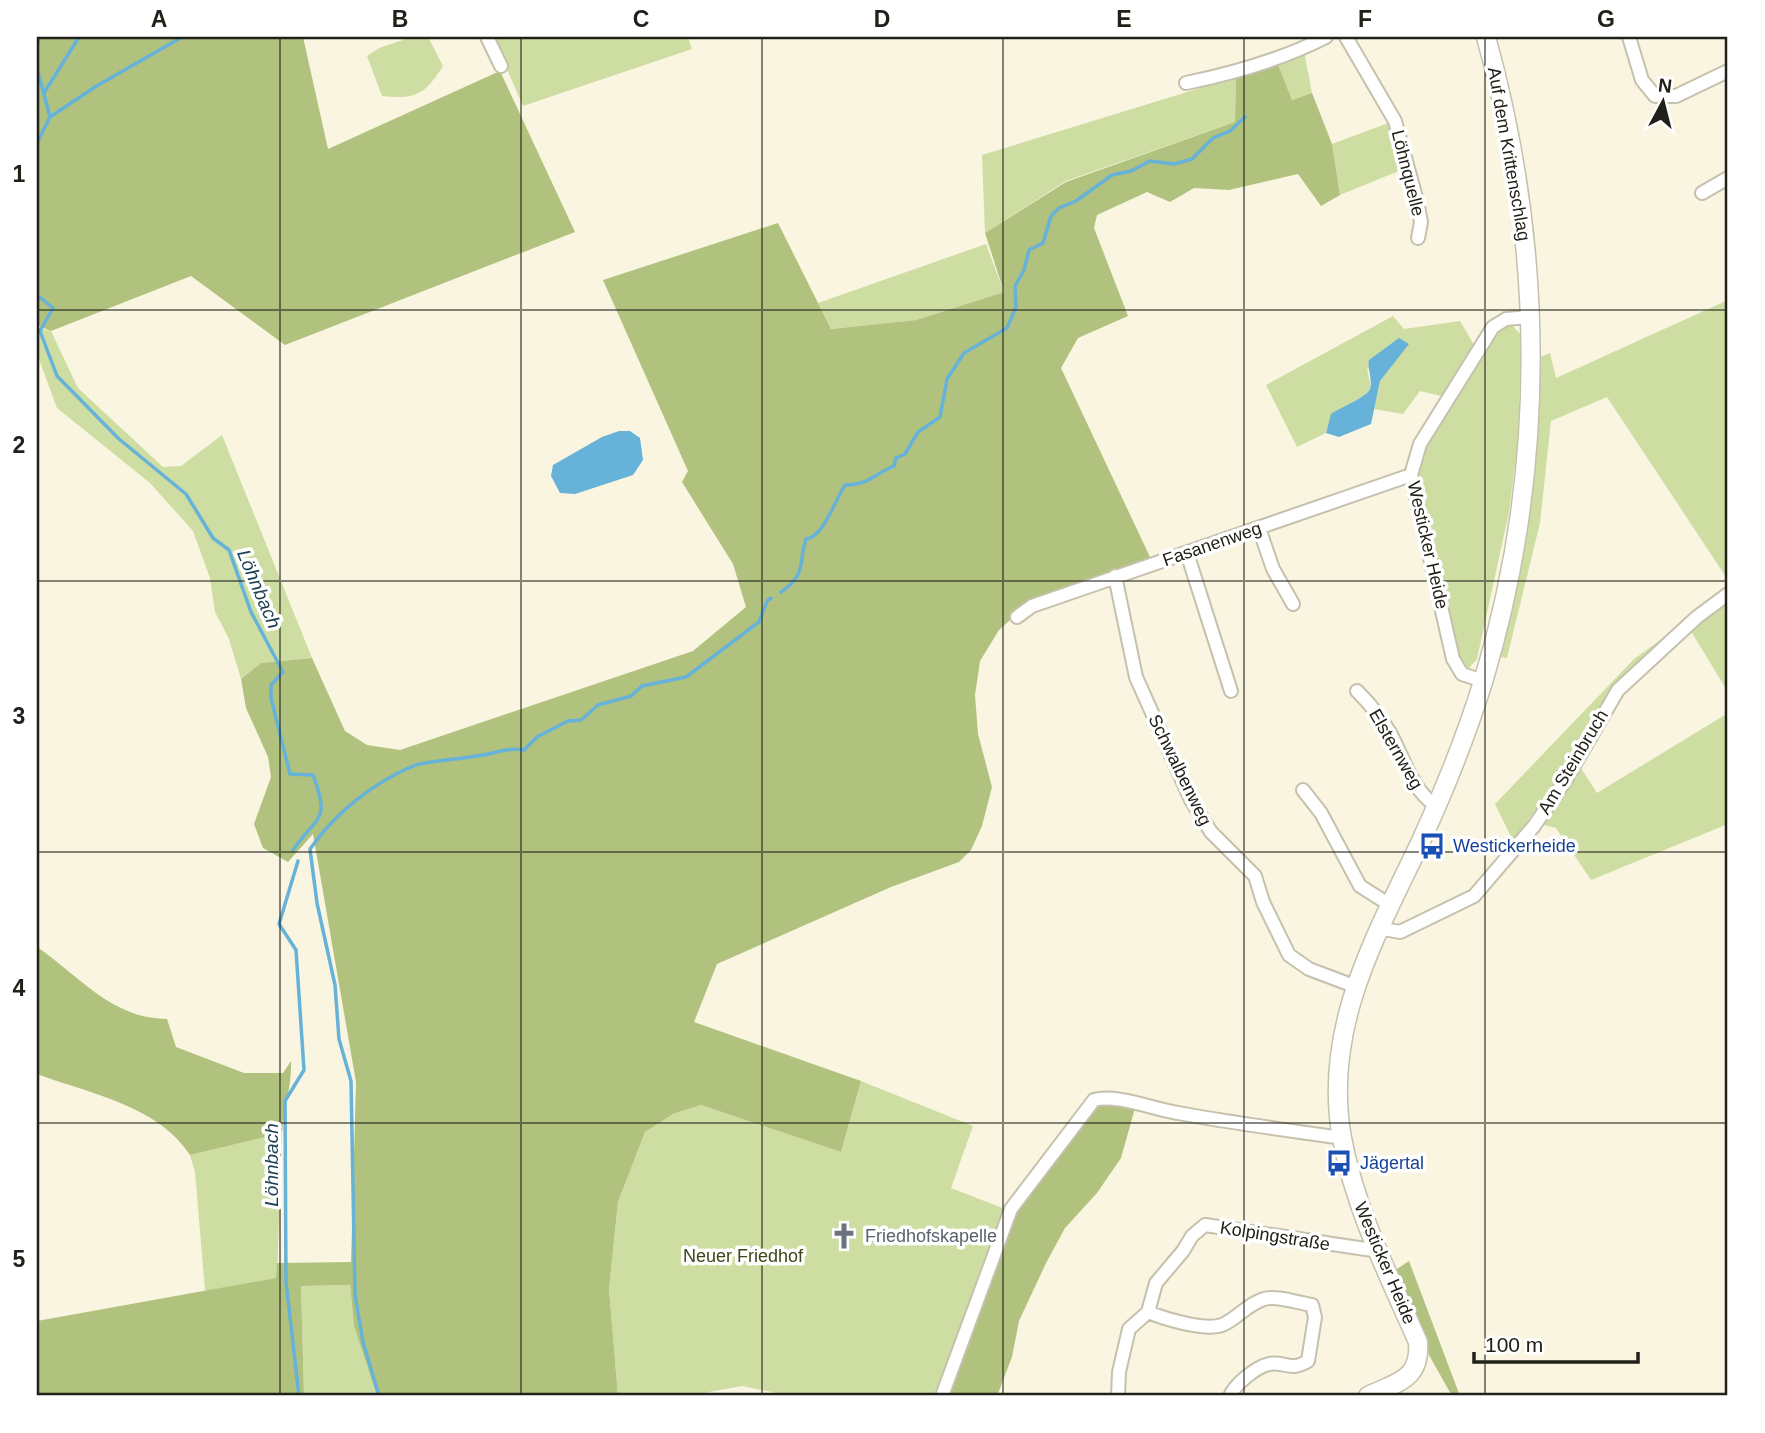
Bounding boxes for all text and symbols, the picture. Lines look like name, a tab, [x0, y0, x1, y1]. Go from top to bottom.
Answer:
text: A	[151, 6, 167, 32]
text: B	[392, 6, 408, 32]
text: C	[633, 6, 649, 32]
text: D	[874, 6, 890, 32]
text: E	[1116, 6, 1132, 32]
text: F	[1358, 6, 1372, 32]
text: G	[1597, 6, 1615, 32]
street label: Auf dem Krittenschlag	[1484, 66, 1534, 242]
north arrow	[1628, 66, 1698, 136]
text: N	[1657, 74, 1673, 97]
street label: Löhnquelle	[1388, 128, 1428, 218]
text: 1	[13, 161, 26, 187]
text: 2	[13, 432, 25, 458]
street label: Westicker Heide	[1404, 479, 1452, 611]
street label: Fasanenweg	[1160, 518, 1264, 570]
water label: Löhnbach	[233, 546, 285, 632]
text: 3	[13, 703, 25, 729]
street label: Elsternweg	[1365, 705, 1427, 793]
street label: Am Steinbruch	[1534, 706, 1612, 818]
street label: Schwalbenweg	[1144, 711, 1216, 829]
bus stop icon: Westickerheide	[1417, 831, 1447, 861]
place label: Westickerheide	[1453, 836, 1576, 856]
text: 4	[13, 975, 26, 1001]
water label: Löhnbach	[261, 1123, 282, 1207]
bus stop icon: Jägertal	[1324, 1148, 1354, 1178]
place label: Jägertal	[1360, 1153, 1424, 1173]
street label: Westicker Heide	[1350, 1199, 1420, 1327]
street label: Kolpingstraße	[1219, 1217, 1331, 1255]
church icon: Friedhofskapelle	[829, 1221, 859, 1251]
place label: Friedhofskapelle	[865, 1226, 997, 1246]
text: 5	[13, 1246, 26, 1272]
park label: Neuer Friedhof	[683, 1246, 804, 1266]
scale bar	[1474, 1321, 1639, 1365]
text: 100 m	[1485, 1333, 1543, 1356]

